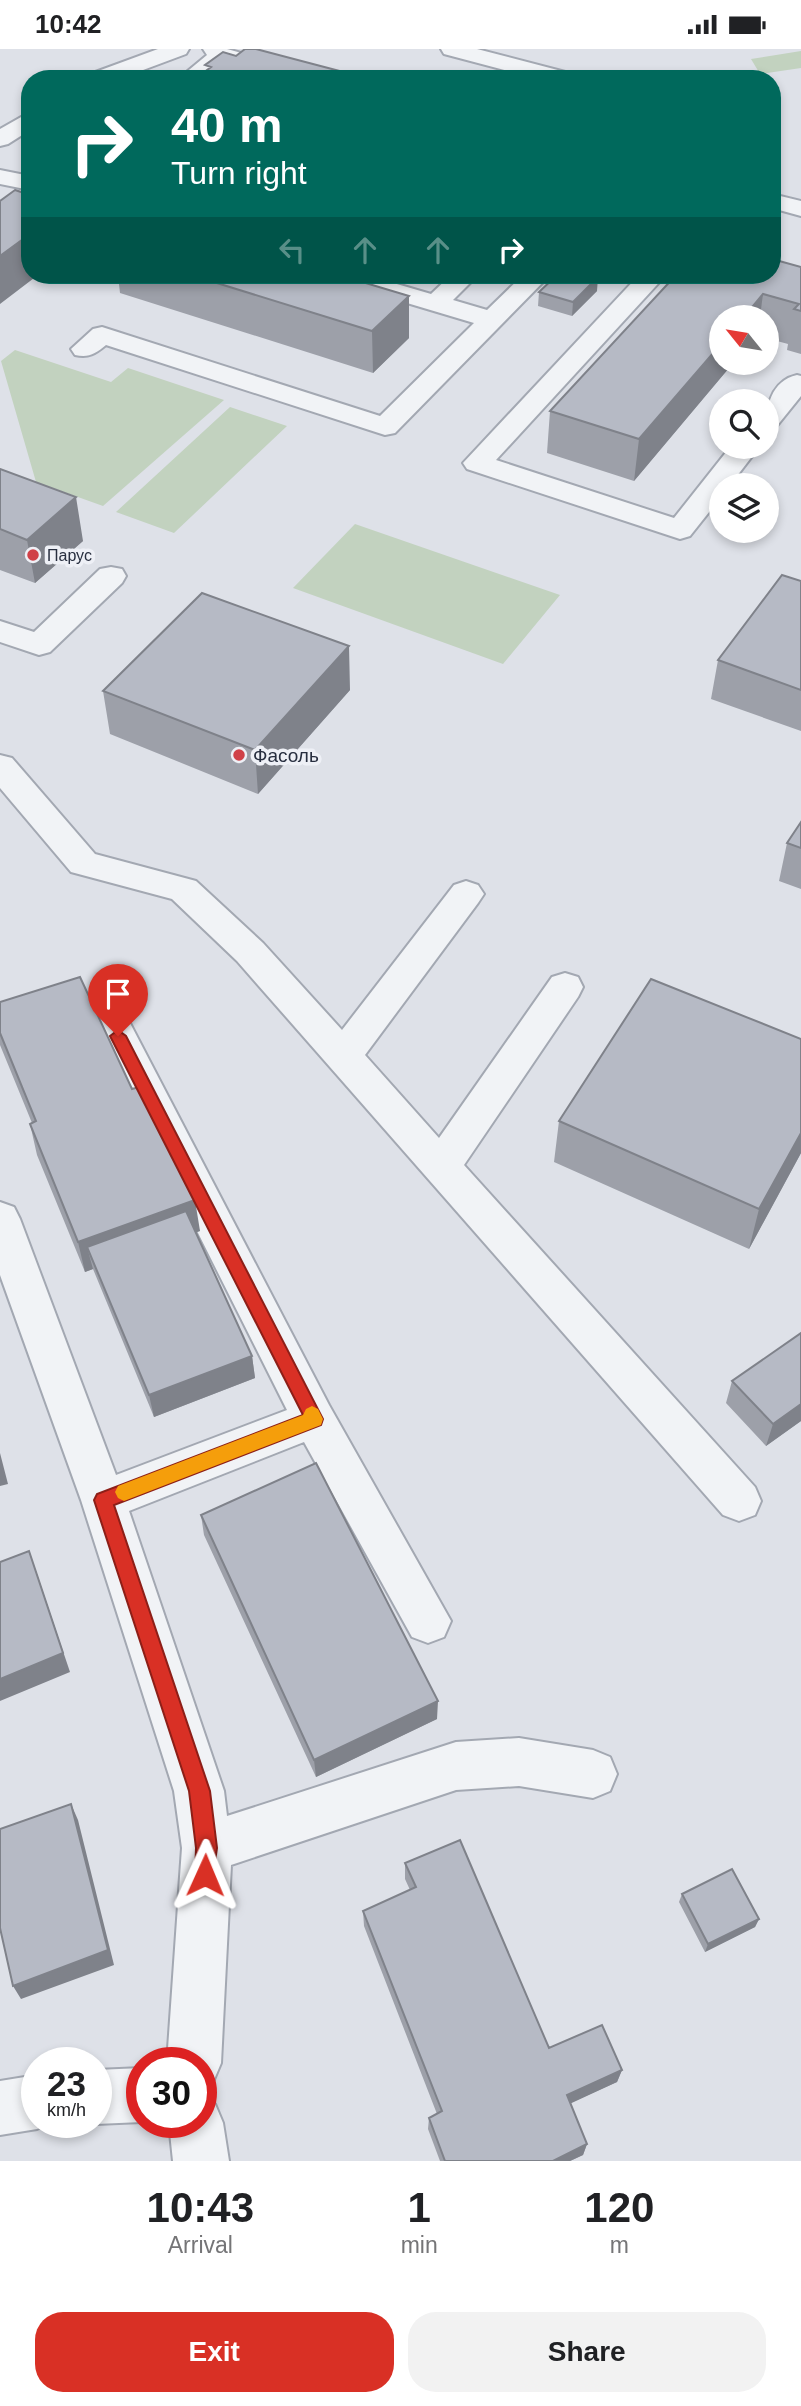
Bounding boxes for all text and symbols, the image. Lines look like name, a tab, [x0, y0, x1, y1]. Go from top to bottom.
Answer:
text: 10:42	[35, 9, 102, 39]
icon: right	[56, 98, 147, 189]
text: 40 m	[171, 98, 283, 152]
text: Turn right	[171, 155, 307, 191]
icon: left	[273, 231, 311, 269]
icon: ahead	[346, 231, 384, 269]
icon: ahead	[419, 231, 457, 269]
icon: right	[492, 231, 530, 269]
north arrow	[709, 305, 779, 375]
map controls	[709, 305, 779, 543]
button: search	[709, 389, 779, 459]
button: layers	[709, 473, 779, 543]
marker: Парус	[25, 547, 41, 563]
place label: Парус	[47, 547, 92, 564]
place label: Фасоль	[253, 745, 319, 766]
marker: Фасоль	[231, 747, 247, 763]
pin	[88, 964, 148, 1036]
icon: arrive	[99, 975, 137, 1013]
position arrow	[168, 1838, 242, 1912]
speed limit sign: 30	[126, 2047, 217, 2138]
text: 23	[47, 2064, 86, 2103]
text: km/h	[47, 2100, 86, 2120]
text: 10:43	[147, 2184, 254, 2231]
text: 1	[407, 2184, 431, 2231]
text: 120	[584, 2184, 654, 2231]
text: Arrival	[168, 2232, 233, 2258]
text: min	[401, 2232, 438, 2258]
text: m	[610, 2232, 629, 2258]
button: Exit	[35, 2312, 394, 2392]
button: Share	[408, 2312, 766, 2392]

